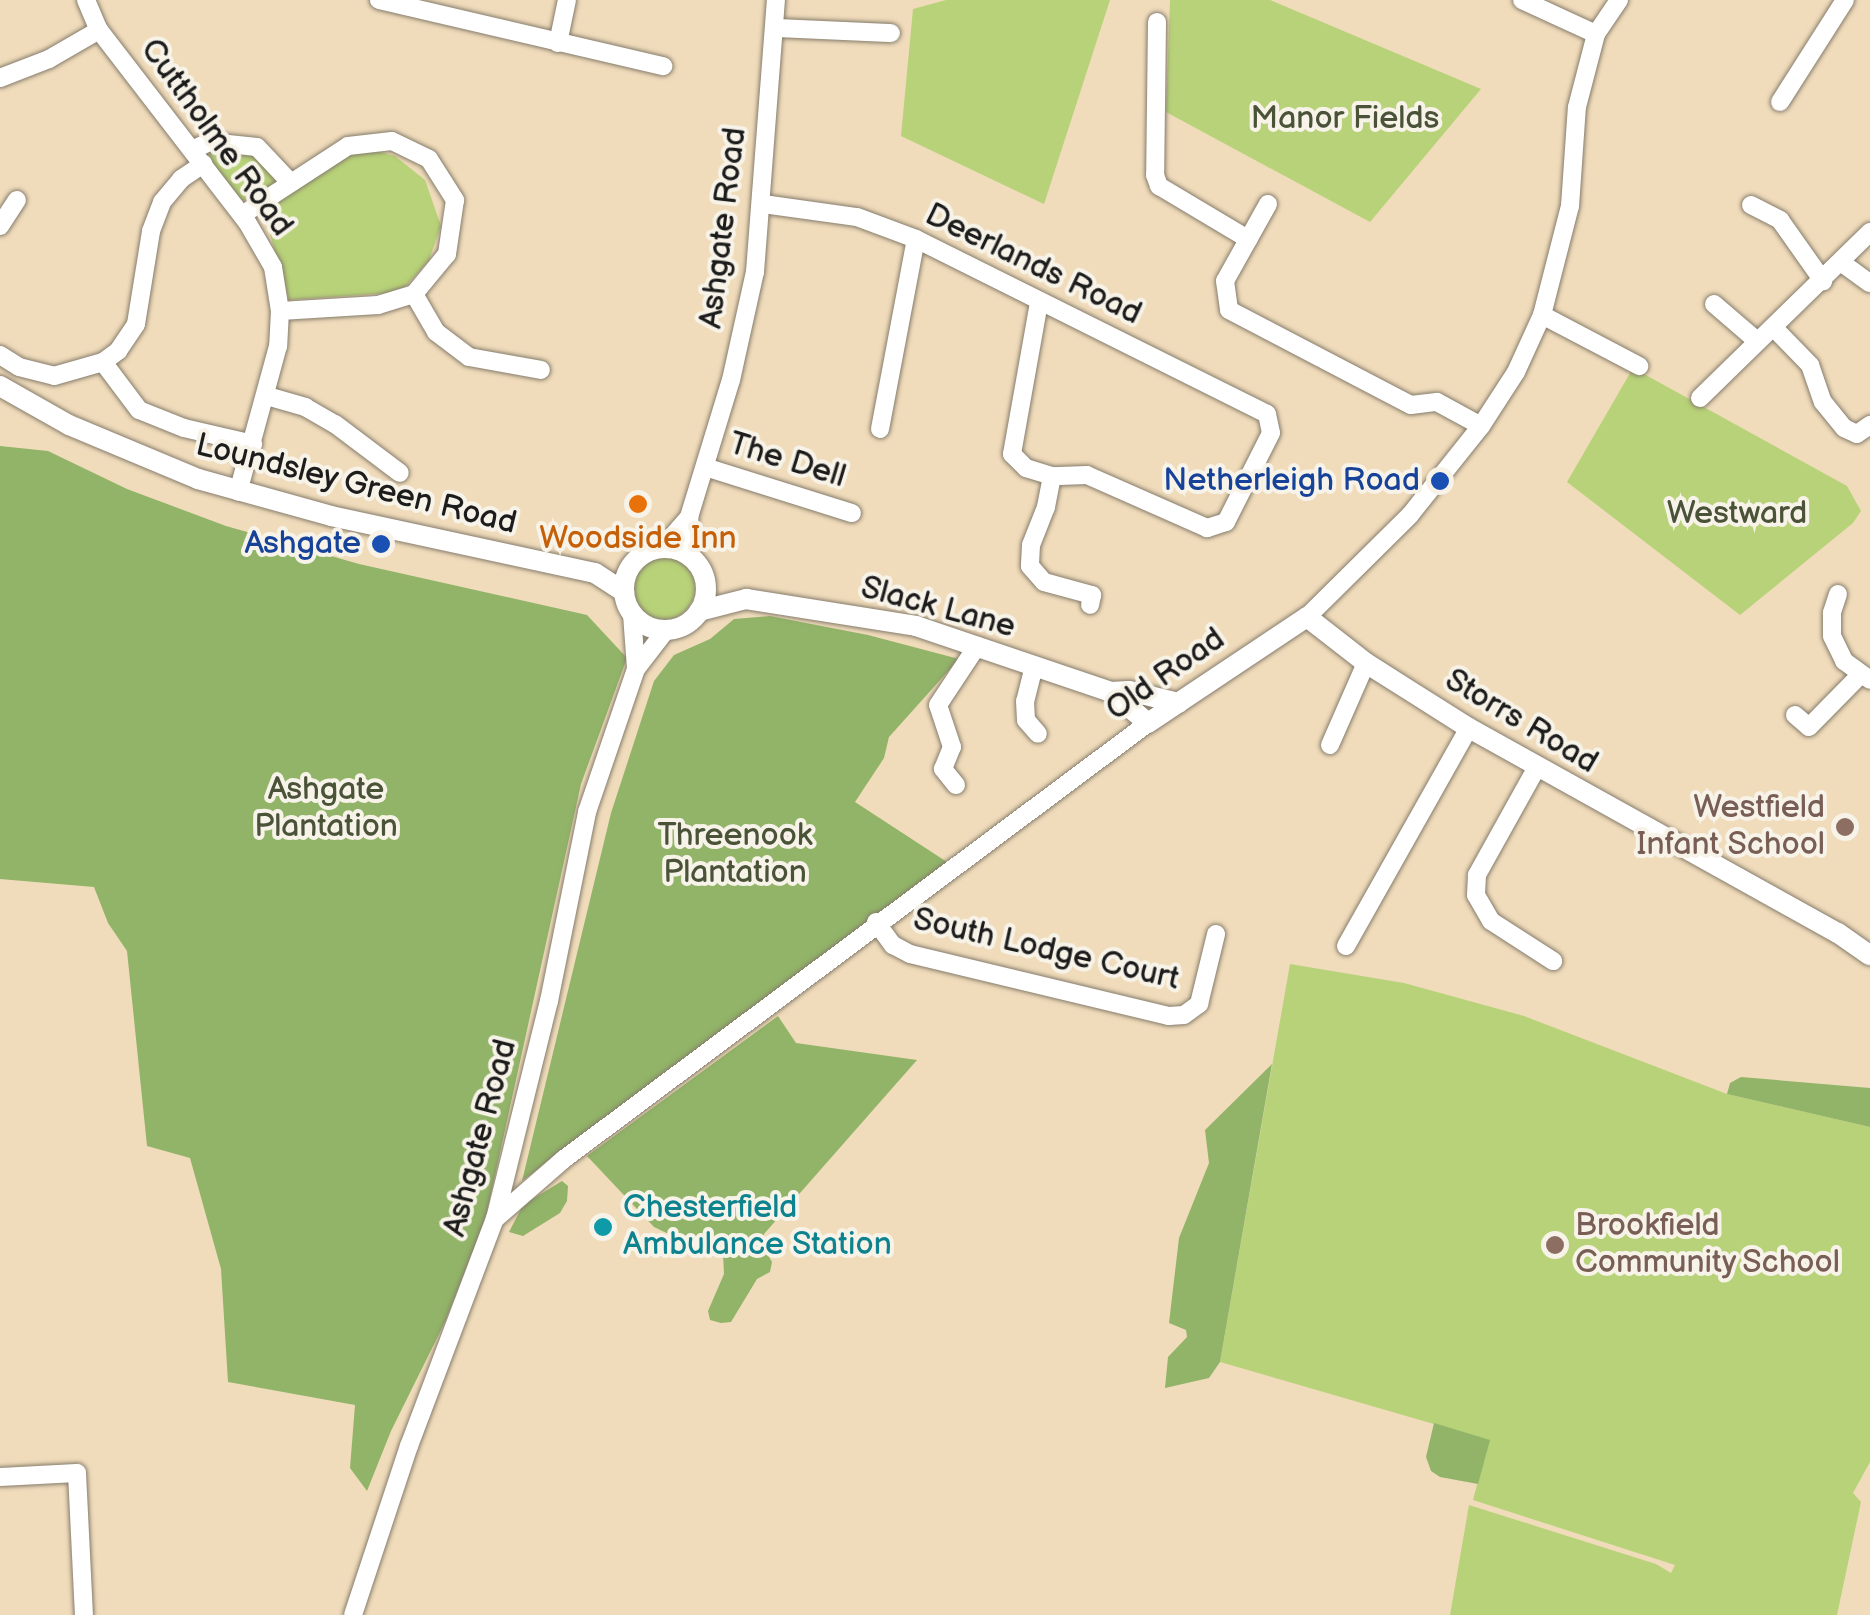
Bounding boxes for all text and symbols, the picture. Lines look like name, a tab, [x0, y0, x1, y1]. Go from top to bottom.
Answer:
street label: Cuttholme Road	[131, 32, 301, 244]
park label: Manor Fields	[1251, 100, 1439, 138]
street label: Ashgate Road	[693, 125, 755, 331]
street label: Deerlands Road	[919, 196, 1147, 334]
street label: The Dell	[724, 425, 850, 497]
street label: Loundsley Green Road	[191, 426, 521, 544]
place label: Netherleigh Road	[1163, 462, 1420, 500]
marker: Netherleigh Road	[1429, 470, 1451, 492]
marker: Woodside Inn	[627, 493, 649, 515]
park label: Westward	[1667, 495, 1807, 533]
place label: Woodside Inn	[539, 520, 737, 558]
place label: Ashgate	[245, 525, 361, 563]
marker: Ashgate	[370, 533, 392, 555]
street label: Slack Lane	[857, 569, 1019, 647]
street label: Old Road	[1099, 620, 1233, 730]
street label: Storrs Road	[1438, 661, 1604, 783]
park label: Ashgate Plantation	[254, 772, 398, 847]
place label: Westfield Infant School	[1636, 790, 1825, 865]
marker: Westfield Infant School	[1834, 816, 1856, 838]
park label: Threenook Plantation	[657, 818, 813, 893]
street label: South Lodge Court	[909, 901, 1183, 999]
street label: Ashgate Road	[436, 1035, 526, 1241]
place label: Chesterfield Ambulance Station	[623, 1190, 892, 1265]
place label: Brookfield Community School	[1575, 1208, 1843, 1283]
marker: Chesterfield Ambulance Station	[592, 1216, 614, 1238]
marker: Brookfield Community School	[1544, 1234, 1566, 1256]

